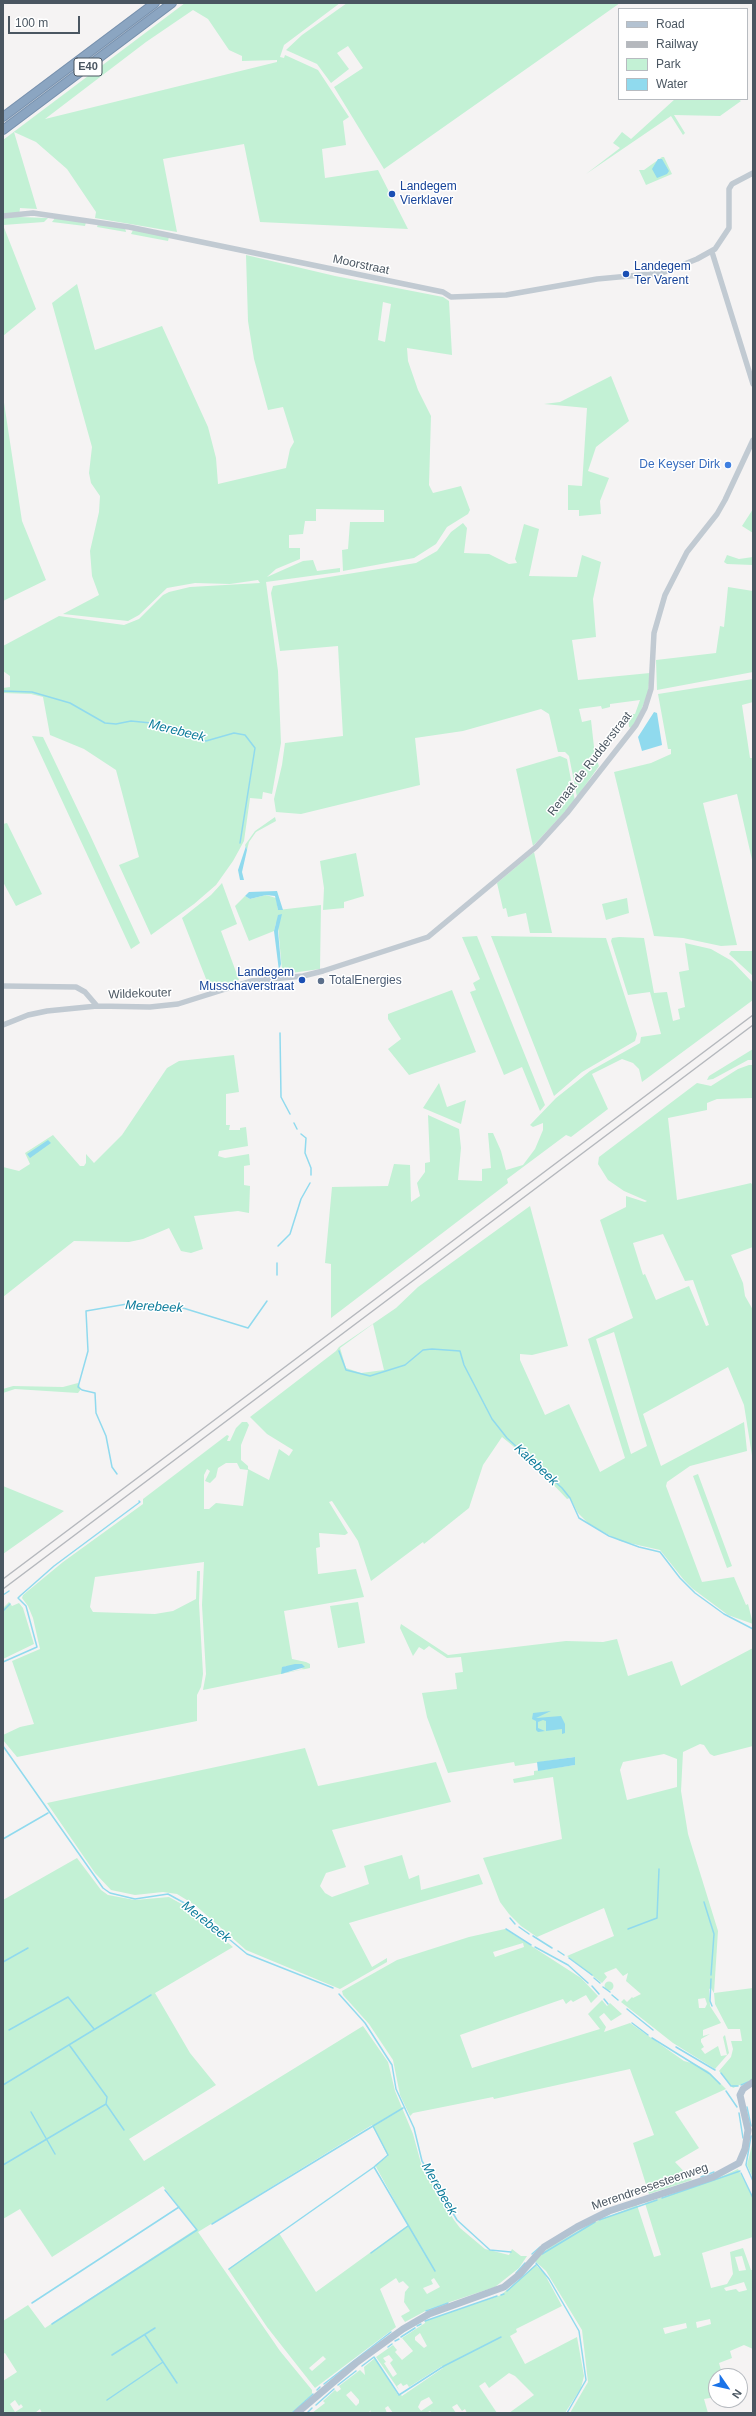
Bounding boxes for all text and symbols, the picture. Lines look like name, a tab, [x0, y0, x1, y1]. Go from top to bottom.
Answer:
scale bar	[10, 8, 82, 34]
legend	[618, 8, 748, 100]
text: 100 m	[15, 16, 48, 30]
text: Road	[656, 17, 685, 31]
text: Railway	[656, 37, 698, 51]
text: Park	[656, 57, 681, 71]
road number: E40	[74, 58, 102, 76]
text: Water	[656, 77, 688, 91]
place label: Landegem Vierklaver	[400, 180, 457, 208]
marker: Landegem Vierklaver	[387, 189, 397, 199]
street label: Moorstraat	[331, 252, 391, 278]
place label: Landegem Ter Varent	[634, 260, 691, 288]
marker: Landegem Ter Varent	[621, 269, 631, 279]
place label: De Keyser Dirk	[639, 458, 720, 472]
marker: De Keyser Dirk	[723, 460, 733, 470]
street label: Renaat de Rudderstraat	[545, 709, 635, 819]
water label: Merebeek	[147, 716, 207, 746]
place label: Landegem Musschaverstraat	[199, 966, 294, 994]
place label: TotalEnergies	[329, 974, 402, 988]
marker: Landegem Musschaverstraat	[297, 975, 307, 985]
marker: TotalEnergies	[316, 976, 326, 986]
street label: Wildekouter	[108, 986, 172, 1002]
water label: Merebeek	[125, 1298, 183, 1316]
water label: Kalebeek	[511, 1441, 561, 1489]
water label: Merebeek	[178, 1898, 234, 1946]
water label: Merebeek	[418, 2160, 460, 2218]
street label: Merendreesesteenweg	[590, 2160, 710, 2214]
north arrow	[708, 2368, 748, 2408]
text: N	[730, 2387, 744, 2401]

